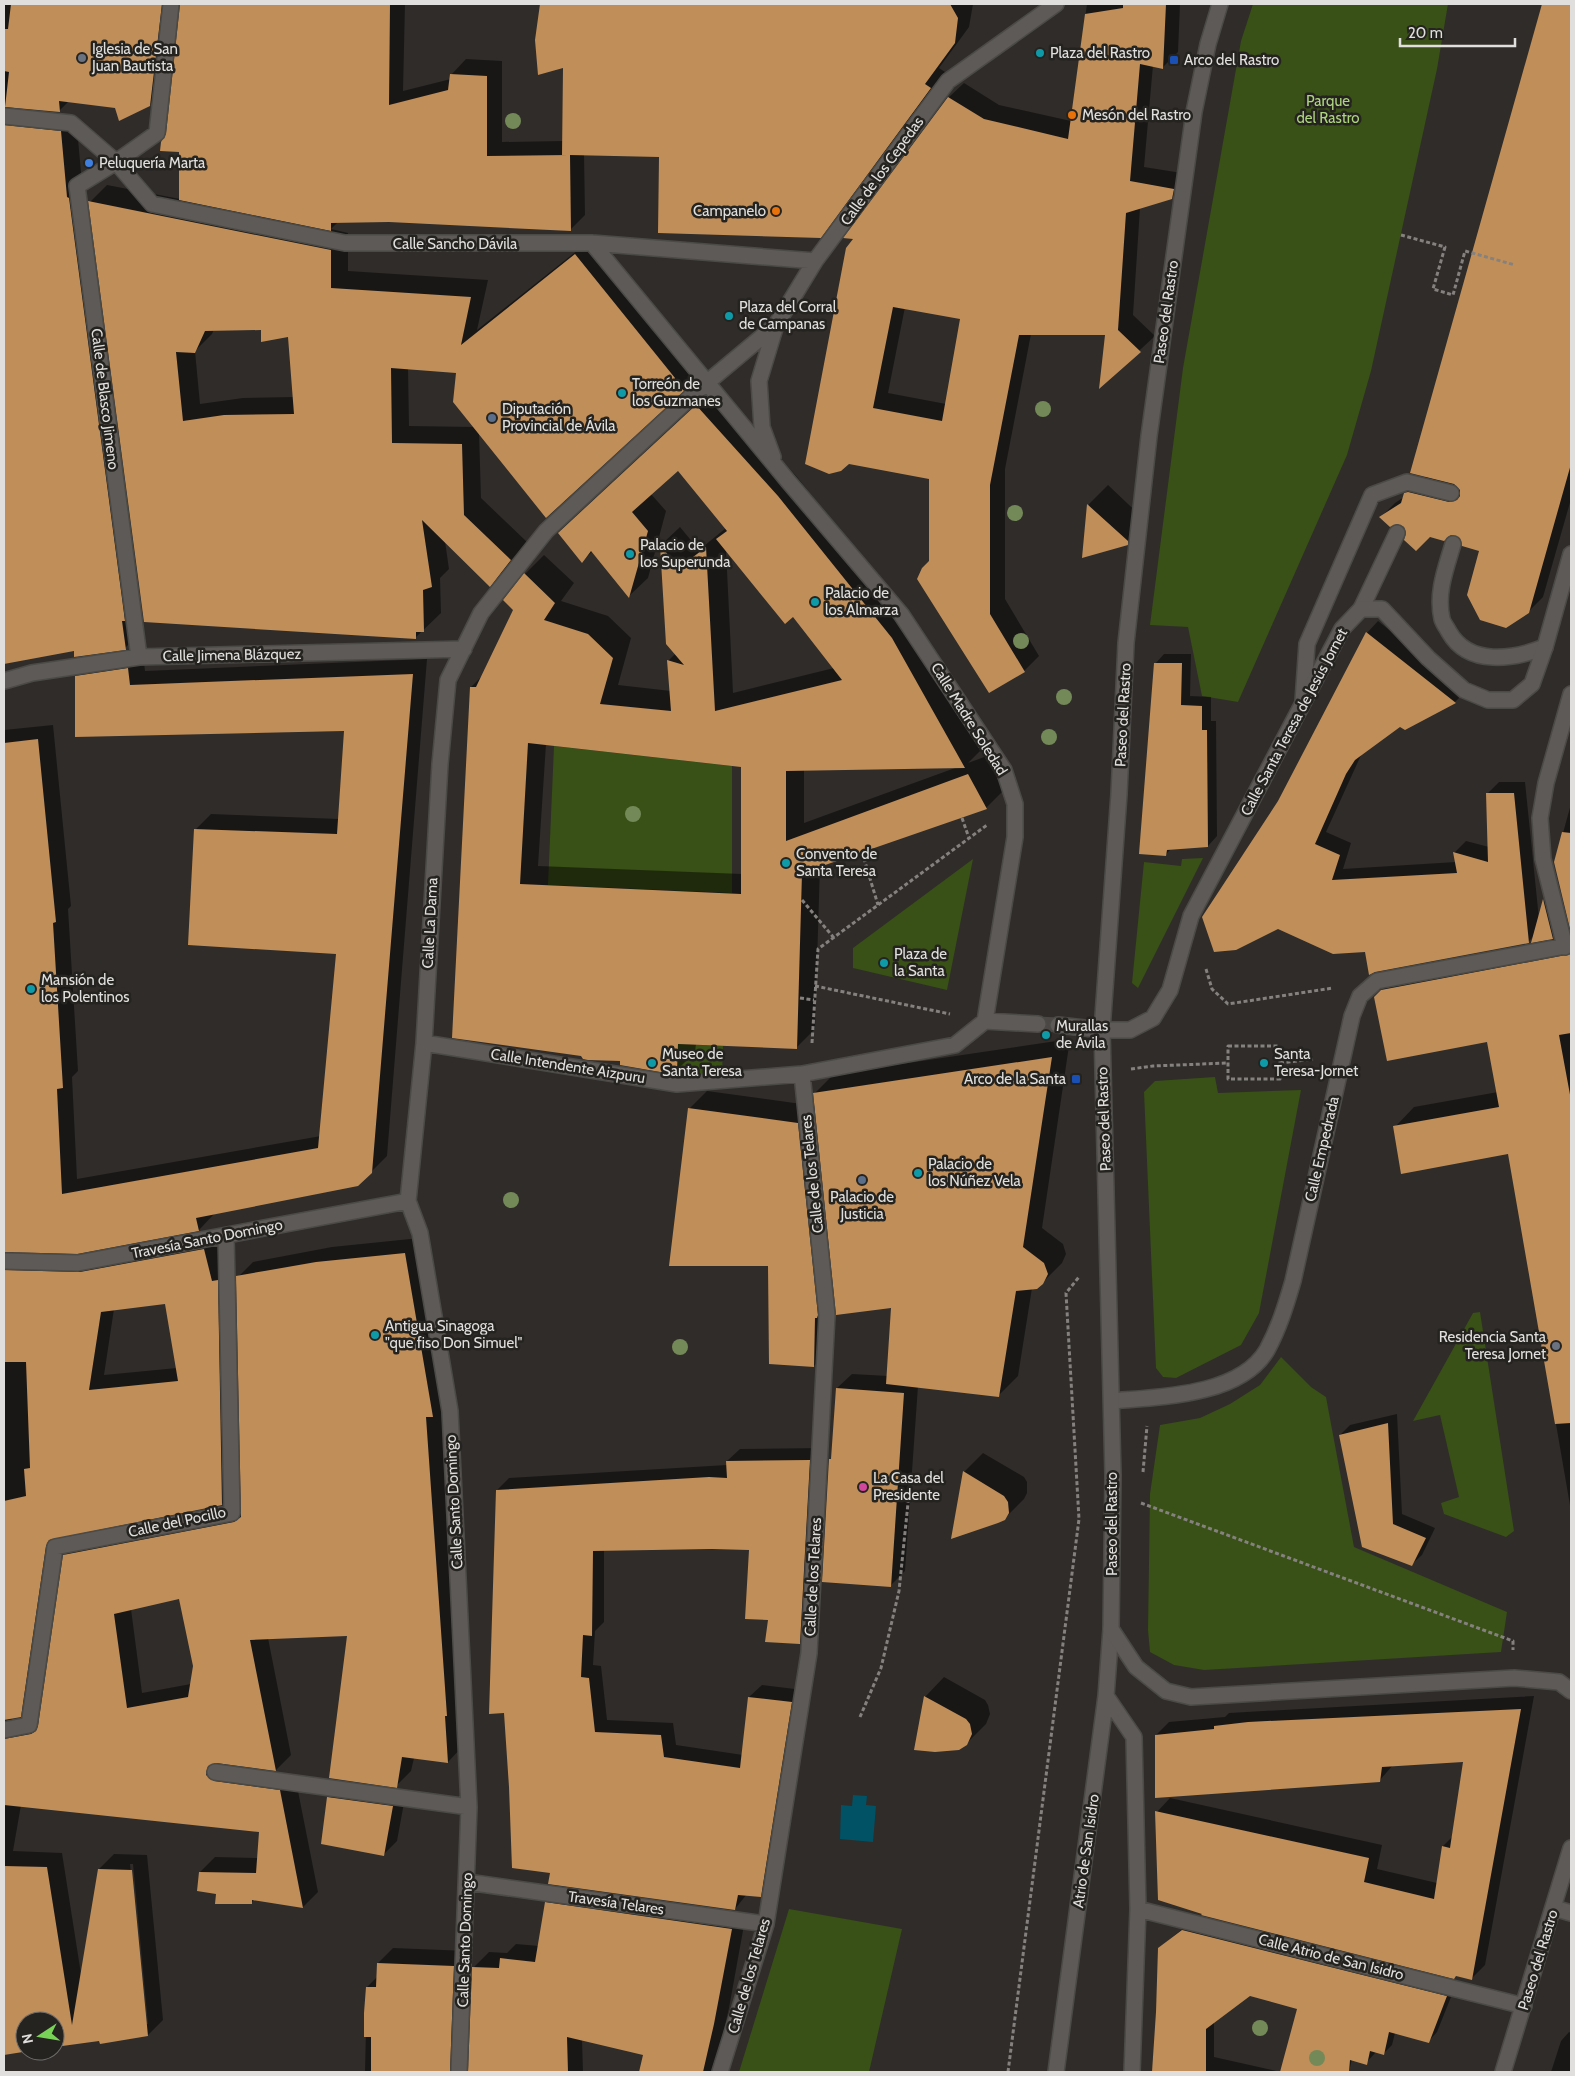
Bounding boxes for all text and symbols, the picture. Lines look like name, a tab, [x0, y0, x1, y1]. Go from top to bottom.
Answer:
scale bar	[1400, 15, 1515, 47]
text: 20 m	[1408, 24, 1443, 42]
place label: Iglesia de San Juan Bautista	[91, 40, 178, 75]
place label: Plaza del Rastro	[1050, 44, 1150, 62]
marker: Plaza del Rastro	[1034, 47, 1046, 59]
place label: Arco del Rastro	[1184, 51, 1279, 69]
marker: Iglesia de San Juan Bautista	[76, 52, 88, 64]
marker: Arco del Rastro	[1168, 54, 1180, 66]
park label: Parque del Rastro	[1296, 92, 1360, 127]
place label: Mesón del Rastro	[1082, 106, 1191, 124]
marker: Mesón del Rastro	[1066, 109, 1078, 121]
street label: Calle de los Cepedas	[837, 113, 927, 229]
place label: Peluquería Marta	[99, 154, 206, 172]
marker: Peluquería Marta	[83, 157, 95, 169]
place label: Campanelo	[693, 202, 766, 220]
marker: Campanelo	[770, 205, 782, 217]
street label: Calle Sancho Dávila	[393, 235, 518, 253]
street label: Paseo del Rastro	[1150, 259, 1182, 365]
place label: Plaza del Corral de Campanas	[739, 298, 837, 333]
marker: Plaza del Corral de Campanas	[723, 310, 735, 322]
street label: Calle de Blasco Jimeno	[87, 327, 123, 471]
place label: Torreón de los Guzmanes	[632, 375, 721, 410]
marker: Torreón de los Guzmanes	[616, 387, 628, 399]
place label: Diputación Provincial de Ávila	[502, 400, 616, 435]
marker: Diputación Provincial de Ávila	[486, 412, 498, 424]
place label: Palacio de los Superunda	[640, 536, 731, 571]
marker: Palacio de los Superunda	[624, 548, 636, 560]
place label: Palacio de los Almarza	[825, 584, 899, 619]
marker: Palacio de los Almarza	[809, 596, 821, 608]
street label: Calle Santa Teresa de Jesús Jornet	[1237, 625, 1351, 819]
street label: Calle Jimena Blázquez	[163, 645, 301, 665]
street label: Calle Madre Soledad	[927, 659, 1011, 779]
street label: Paseo del Rastro	[1111, 662, 1135, 768]
place label: Convento de Santa Teresa	[796, 845, 878, 880]
marker: Convento de Santa Teresa	[780, 857, 792, 869]
street label: Calle La Dama	[419, 876, 441, 969]
place label: Plaza de la Santa	[894, 945, 947, 980]
marker: Plaza de la Santa	[878, 957, 890, 969]
place label: Mansión de los Polentinos	[41, 971, 129, 1006]
marker: Mansión de los Polentinos	[25, 983, 37, 995]
place label: Murallas de Ávila	[1056, 1017, 1108, 1052]
marker: Murallas de Ávila	[1040, 1029, 1052, 1041]
street label: Calle Intendente Aizpuru	[489, 1045, 647, 1087]
place label: Museo de Santa Teresa	[662, 1045, 743, 1080]
place label: Santa Teresa-Jornet	[1274, 1045, 1358, 1080]
marker: Museo de Santa Teresa	[646, 1057, 658, 1069]
marker: Santa Teresa-Jornet	[1258, 1057, 1270, 1069]
street label: Paseo del Rastro	[1093, 1067, 1115, 1171]
place label: Arco de la Santa	[964, 1070, 1067, 1088]
marker: Arco de la Santa	[1070, 1073, 1082, 1085]
street label: Calle Empedrada	[1301, 1094, 1343, 1203]
street label: Calle de los Telares	[797, 1114, 827, 1234]
place label: Palacio de los Núñez Vela	[928, 1155, 1022, 1190]
marker: Palacio de los Núñez Vela	[912, 1167, 924, 1179]
marker: Palacio de Justicia	[856, 1174, 868, 1186]
place label: Palacio de Justicia	[830, 1188, 894, 1223]
street label: Travesía Santo Domingo	[130, 1216, 284, 1262]
place label: Antigua Sinagoga "que fiso Don Simuel"	[385, 1317, 523, 1352]
place label: Residencia Santa Teresa Jornet	[1439, 1328, 1547, 1363]
marker: Antigua Sinagoga "que fiso Don Simuel"	[369, 1329, 381, 1341]
marker: Residencia Santa Teresa Jornet	[1550, 1340, 1562, 1352]
street label: Calle Santo Domingo	[441, 1434, 467, 1570]
place label: La Casa del Presidente	[873, 1469, 944, 1504]
street label: Paseo del Rastro	[1103, 1472, 1121, 1576]
marker: La Casa del Presidente	[857, 1481, 869, 1493]
street label: Calle del Pocillo	[127, 1503, 227, 1541]
street label: Calle de los Telares	[801, 1517, 825, 1637]
street label: Atrio de San Isidro	[1069, 1793, 1103, 1909]
street label: Calle Santo Domingo	[454, 1872, 476, 2008]
street label: Travesía Telares	[567, 1887, 665, 1919]
street label: Paseo del Rastro	[1514, 1908, 1562, 2012]
street label: Calle de los Telares	[724, 1916, 774, 2036]
street label: Calle Atrio de San Isidro	[1256, 1930, 1406, 1984]
north arrow	[15, 2011, 65, 2061]
text: N	[17, 2032, 37, 2045]

